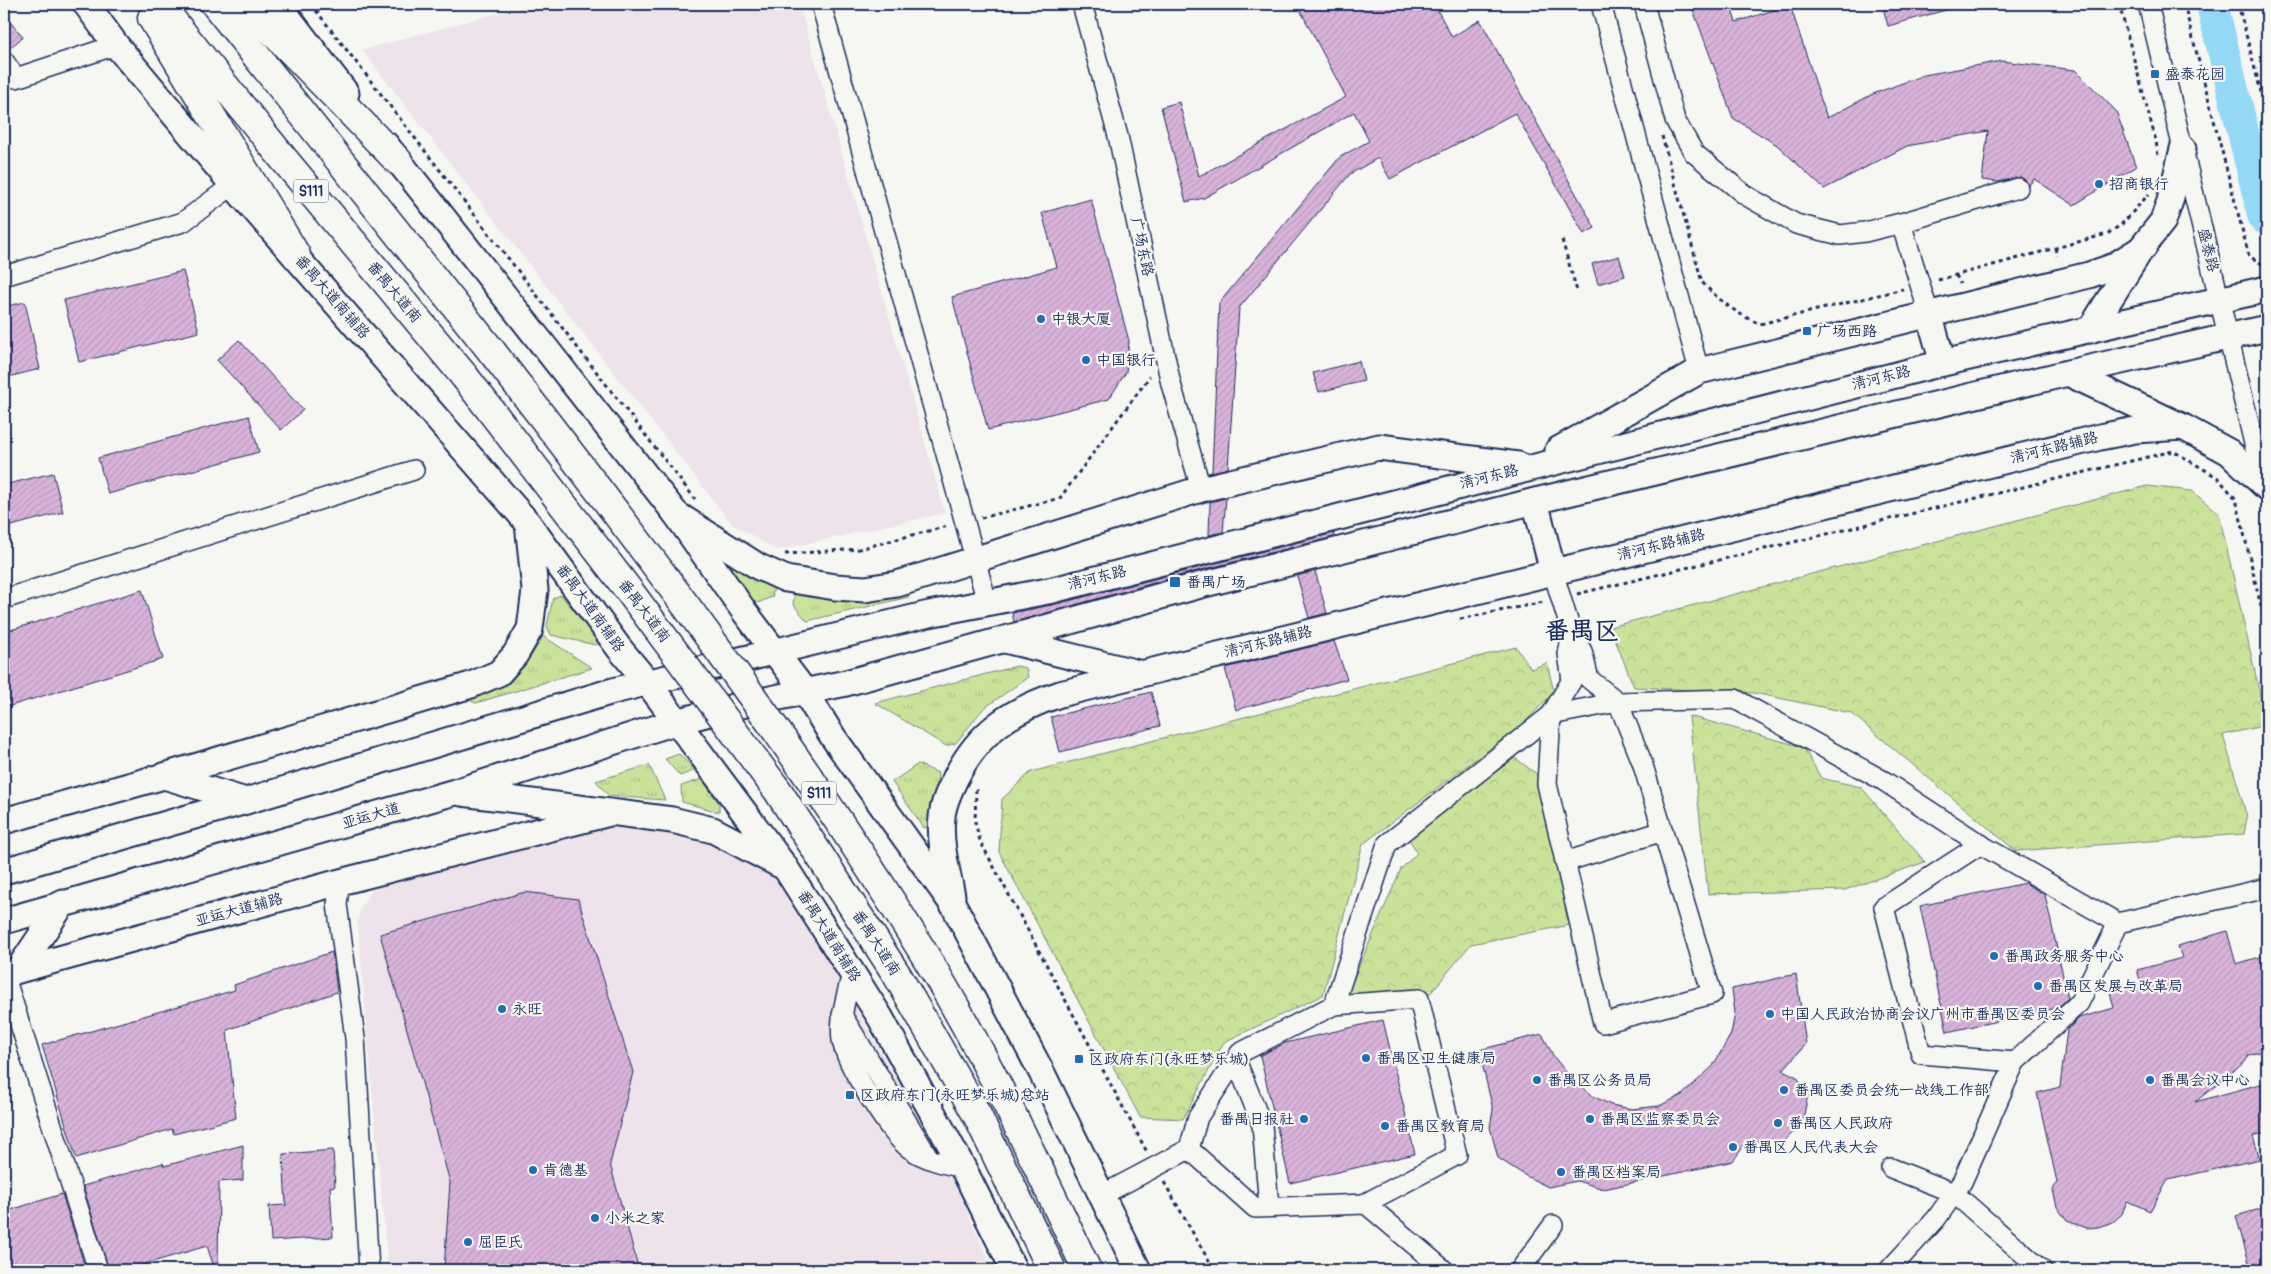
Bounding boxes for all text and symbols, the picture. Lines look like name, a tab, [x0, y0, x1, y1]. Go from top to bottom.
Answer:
place label: 盛泰花园	[2165, 65, 2225, 84]
marker: 盛泰花园	[2149, 68, 2161, 80]
place label: 招商银行	[2109, 175, 2169, 194]
marker: 招商银行	[2093, 178, 2105, 190]
road number: S111	[294, 180, 328, 202]
street label: 广场东路	[1126, 216, 1158, 278]
street label: 盛泰路	[2193, 226, 2223, 274]
street label: 番禺大道南辅路	[290, 251, 374, 343]
street label: 番禺大道南	[363, 257, 425, 327]
place label: 中银大厦	[1051, 310, 1111, 329]
marker: 中银大厦	[1035, 313, 1047, 325]
place label: 广场西路	[1817, 322, 1877, 341]
marker: 广场西路	[1801, 325, 1813, 337]
place label: 中国银行	[1096, 351, 1156, 370]
marker: 中国银行	[1080, 354, 1092, 366]
street label: 清河东路	[1850, 362, 1912, 394]
street label: 清河东路辅路	[2008, 428, 2100, 468]
street label: 清河东路	[1458, 461, 1520, 493]
street label: 清河东路辅路	[1615, 525, 1707, 565]
street label: 番禺大道南辅路	[551, 560, 629, 656]
street label: 清河东路	[1066, 562, 1128, 594]
place label: 番禺广场	[1186, 573, 1246, 592]
street label: 番禺大道南	[614, 575, 674, 647]
marker: 番禺广场	[1168, 575, 1182, 589]
district label: 番禺区	[1544, 616, 1620, 647]
street label: 清河东路辅路	[1222, 622, 1314, 662]
road number: S111	[802, 781, 836, 804]
street label: 亚运大道	[340, 799, 402, 833]
street label: 番禺大道南辅路	[793, 886, 865, 986]
street label: 亚运大道辅路	[193, 889, 285, 931]
street label: 番禺大道南	[848, 906, 904, 980]
place label: 番禺政务服务中心	[2004, 947, 2124, 966]
marker: 番禺政务服务中心	[1988, 950, 2000, 962]
place label: 番禺区发展与改革局	[2048, 977, 2183, 996]
marker: 番禺区发展与改革局	[2032, 980, 2044, 992]
place label: 永旺	[512, 1000, 542, 1019]
marker: 永旺	[496, 1003, 508, 1015]
place label: 中国人民政治协商会议广州市番禺区委员会	[1780, 1005, 2065, 1024]
marker: 中国人民政治协商会议广州市番禺区委员会	[1764, 1008, 1776, 1020]
place label: 番禺区卫生健康局	[1376, 1049, 1496, 1068]
place label: 区政府东门(永旺梦乐城)	[1089, 1050, 1249, 1069]
marker: 番禺区卫生健康局	[1360, 1052, 1372, 1064]
marker: 区政府东门(永旺梦乐城)	[1073, 1053, 1085, 1065]
place label: 番禺区公务员局	[1547, 1071, 1652, 1090]
place label: 番禺会议中心	[2160, 1071, 2250, 1090]
marker: 番禺区公务员局	[1531, 1074, 1543, 1086]
marker: 番禺会议中心	[2144, 1074, 2156, 1086]
place label: 番禺区委员会统一战线工作部	[1794, 1081, 1989, 1100]
marker: 番禺区委员会统一战线工作部	[1778, 1084, 1790, 1096]
place label: 区政府东门(永旺梦乐城)总站	[860, 1086, 1050, 1105]
marker: 区政府东门(永旺梦乐城)总站	[844, 1089, 856, 1101]
place label: 番禺日报社	[1219, 1110, 1294, 1129]
place label: 番禺区监察委员会	[1600, 1110, 1720, 1129]
marker: 番禺日报社	[1298, 1113, 1310, 1125]
marker: 番禺区监察委员会	[1584, 1113, 1596, 1125]
place label: 番禺区人民政府	[1788, 1114, 1893, 1133]
place label: 番禺区教育局	[1395, 1117, 1485, 1136]
marker: 番禺区人民政府	[1772, 1117, 1784, 1129]
marker: 番禺区教育局	[1379, 1120, 1391, 1132]
place label: 番禺区人民代表大会	[1743, 1138, 1878, 1157]
marker: 番禺区人民代表大会	[1727, 1141, 1739, 1153]
place label: 肯德基	[543, 1161, 588, 1180]
place label: 番禺区档案局	[1571, 1163, 1661, 1182]
marker: 肯德基	[527, 1164, 539, 1176]
marker: 番禺区档案局	[1555, 1166, 1567, 1178]
place label: 小米之家	[605, 1209, 665, 1228]
marker: 小米之家	[589, 1212, 601, 1224]
place label: 屈臣氏	[478, 1233, 523, 1252]
marker: 屈臣氏	[462, 1236, 474, 1248]

